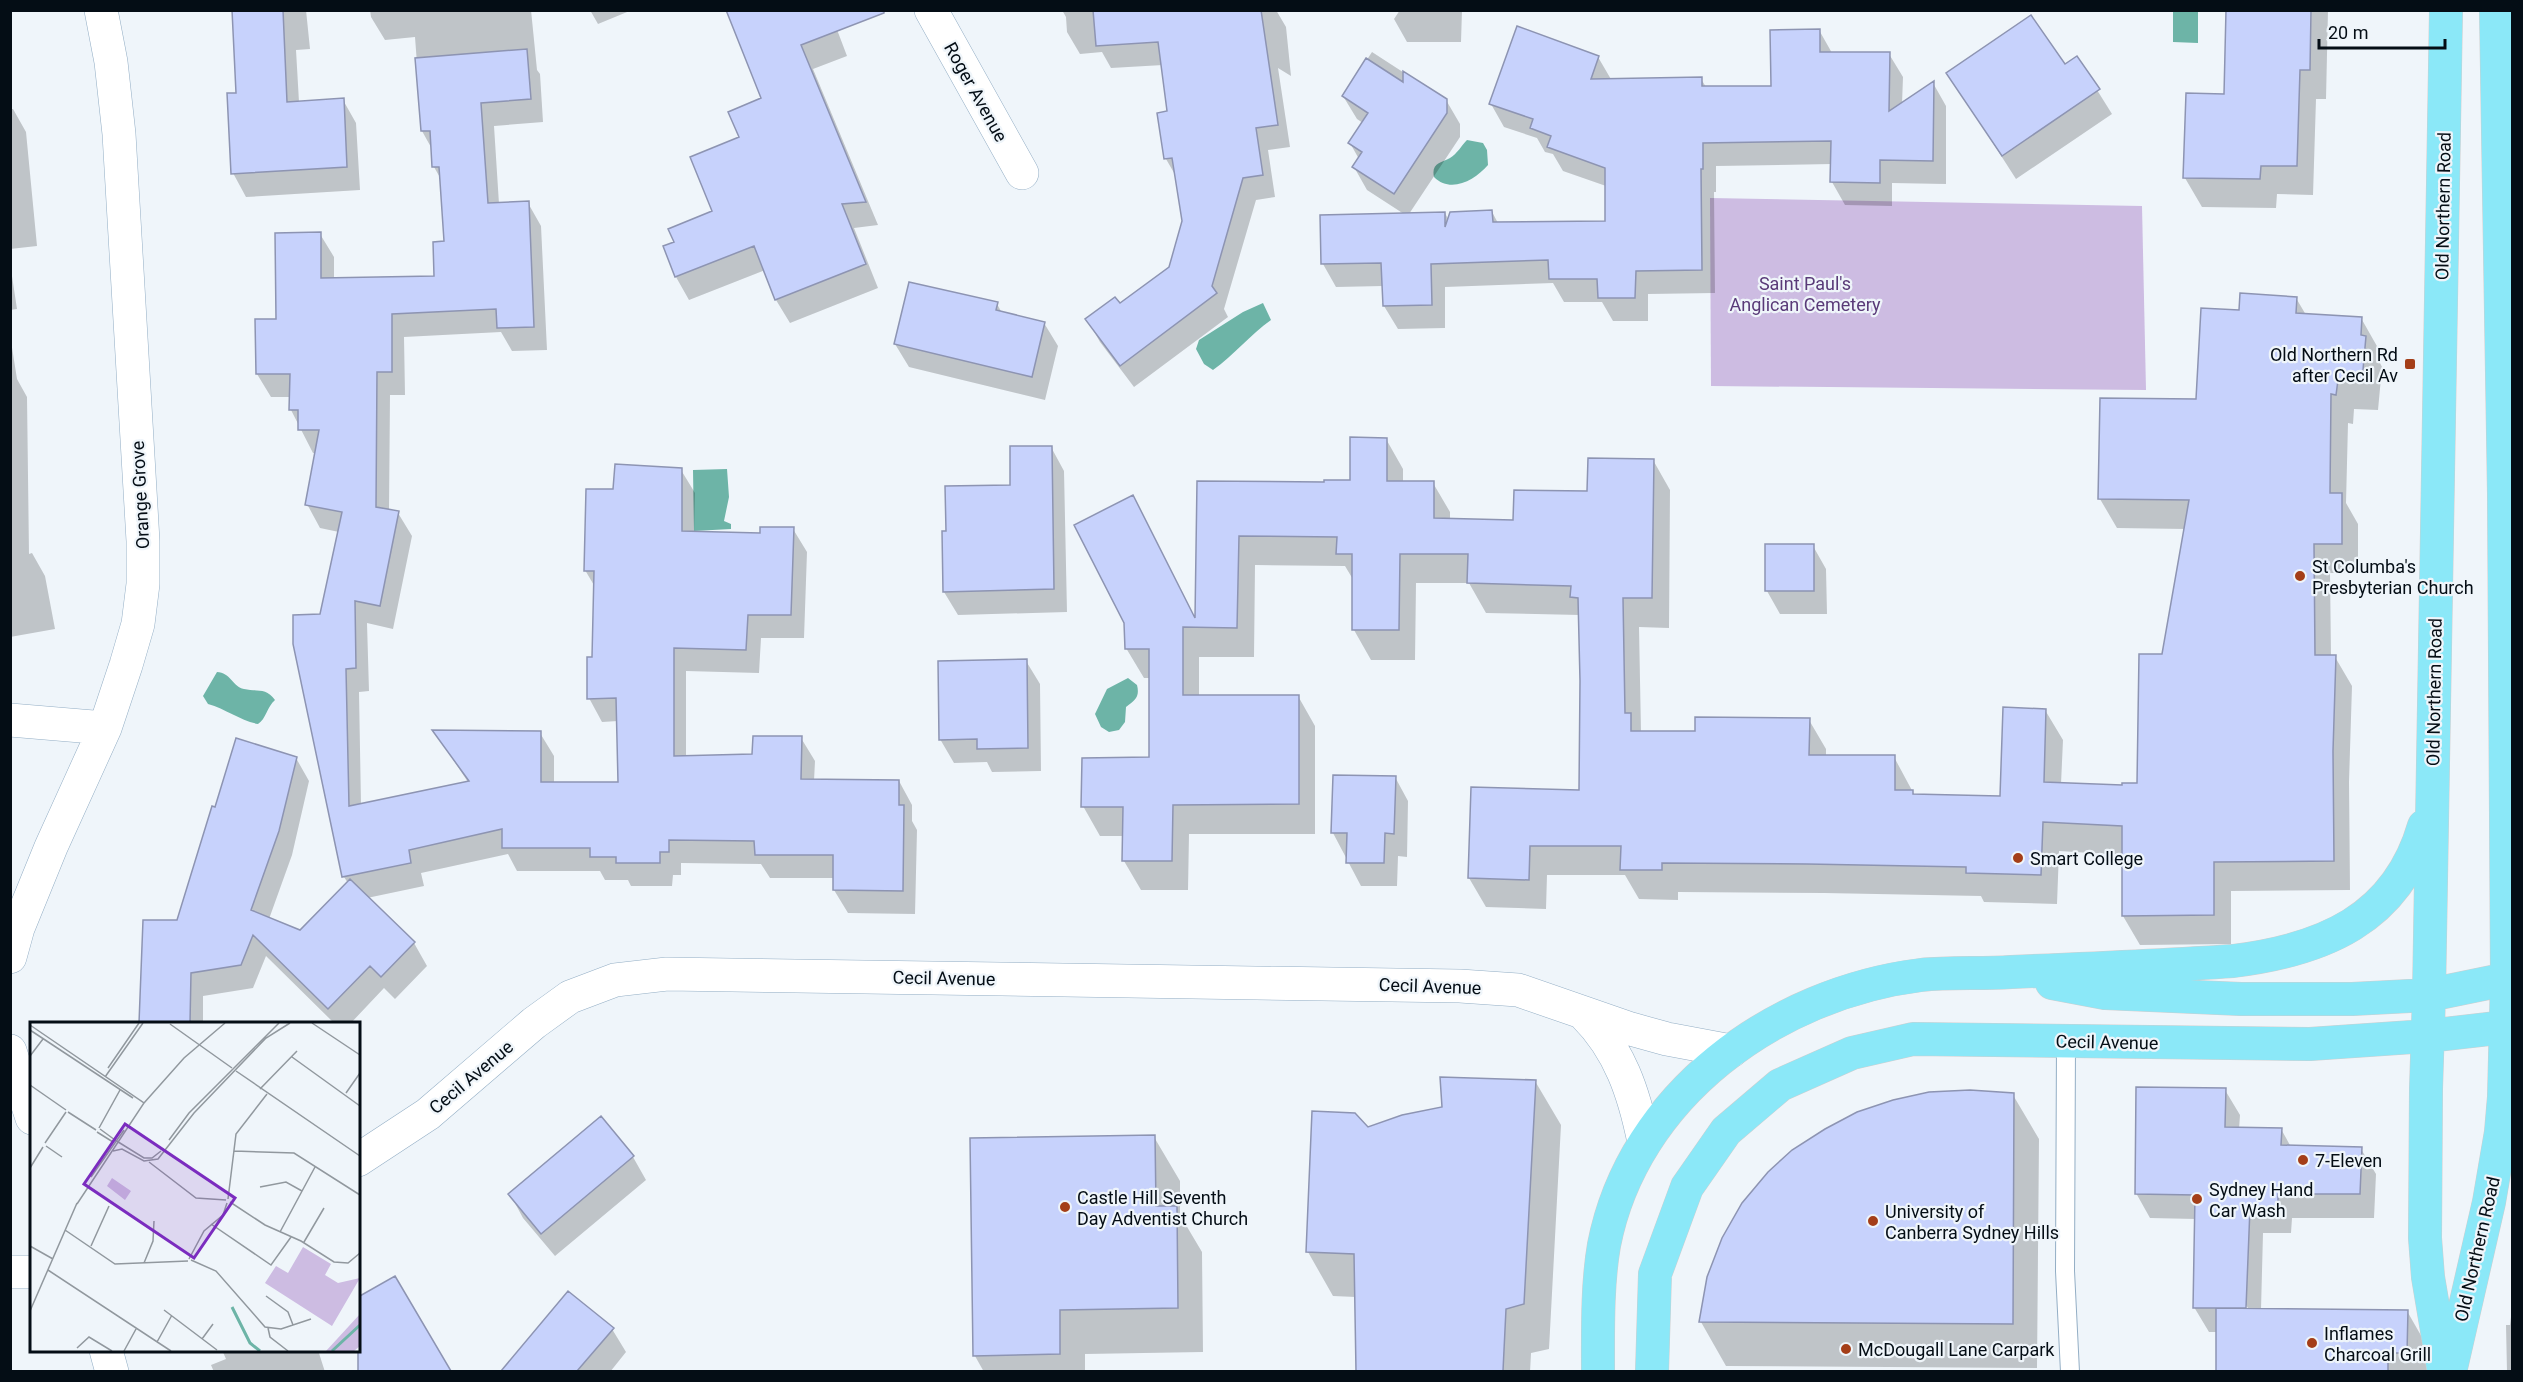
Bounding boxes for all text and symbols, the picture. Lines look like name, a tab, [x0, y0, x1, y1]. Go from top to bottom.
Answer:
scale bar	[2319, 12, 2445, 50]
text: 20 m	[2328, 22, 2368, 43]
street label: Roger Avenue	[940, 39, 1012, 145]
street label: Old Northern Road	[2431, 132, 2455, 280]
park label: Saint Paul's Anglican Cemetery	[1730, 273, 1881, 315]
place label: Old Northern Rd after Cecil Av	[2270, 344, 2398, 386]
marker: Old Northern Rd after Cecil Av	[2403, 357, 2417, 371]
street label: Orange Grove	[127, 440, 153, 550]
place label: St Columba's Presbyterian Church	[2312, 556, 2474, 598]
marker: St Columba's Presbyterian Church	[2293, 569, 2307, 583]
street label: Old Northern Road	[2422, 618, 2446, 766]
place label: Smart College	[2030, 848, 2143, 869]
marker: Smart College	[2011, 851, 2025, 865]
street label: Cecil Avenue	[892, 967, 996, 989]
street label: Cecil Avenue	[1378, 974, 1482, 998]
inset map	[30, 1022, 360, 1352]
street label: Cecil Avenue	[2055, 1031, 2159, 1053]
street label: Cecil Avenue	[425, 1036, 517, 1118]
place label: 7-Eleven	[2315, 1150, 2382, 1171]
marker: 7-Eleven	[2296, 1153, 2310, 1167]
street label: Old Northern Road	[2450, 1174, 2504, 1324]
place label: Sydney Hand Car Wash	[2209, 1179, 2313, 1221]
place label: Castle Hill Seventh Day Adventist Church	[1077, 1187, 1248, 1229]
marker: Sydney Hand Car Wash	[2190, 1192, 2204, 1206]
marker: Castle Hill Seventh Day Adventist Church	[1058, 1200, 1072, 1214]
place label: University of Canberra Sydney Hills	[1885, 1201, 2059, 1243]
marker: University of Canberra Sydney Hills	[1866, 1214, 1880, 1228]
place label: Inflames Charcoal Grill	[2324, 1323, 2431, 1365]
marker: Inflames Charcoal Grill	[2305, 1336, 2319, 1350]
place label: McDougall Lane Carpark	[1858, 1339, 2055, 1360]
marker: McDougall Lane Carpark	[1839, 1342, 1853, 1356]

